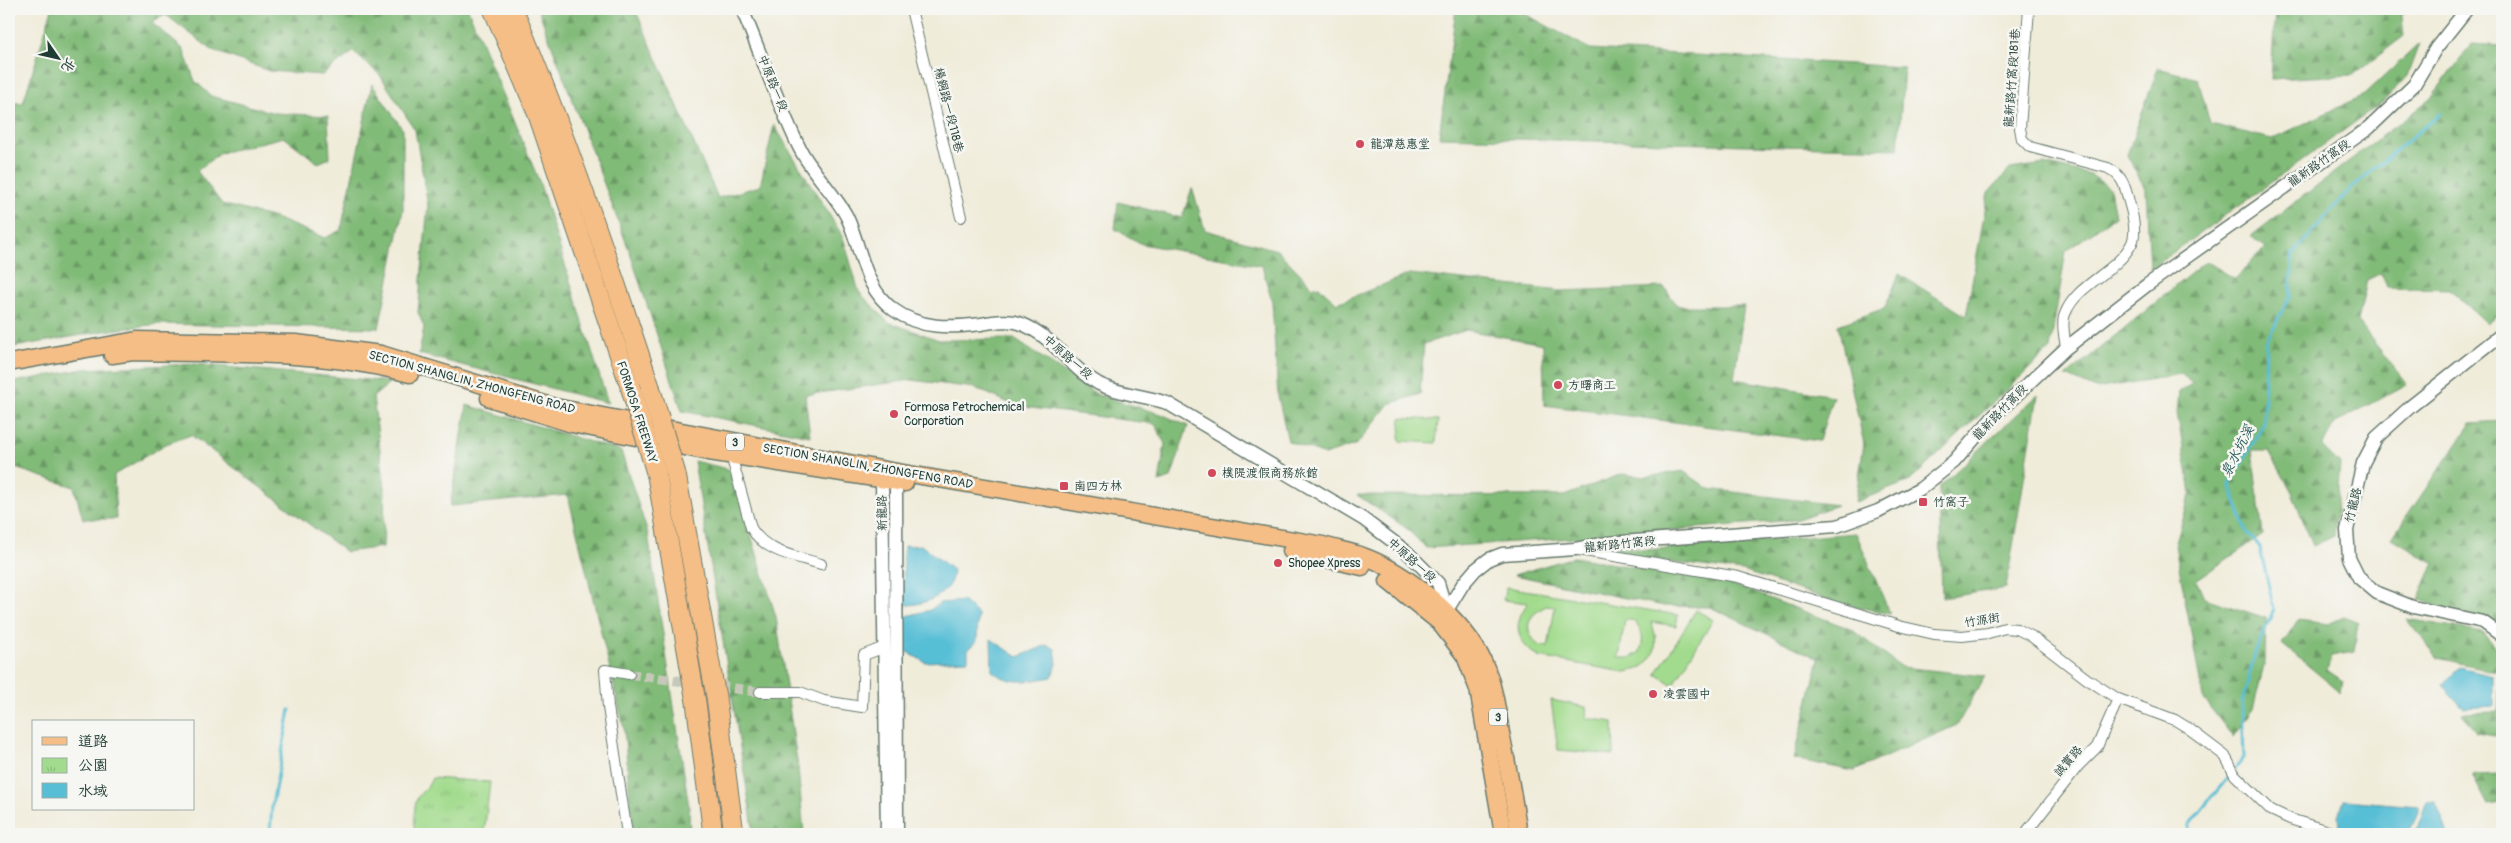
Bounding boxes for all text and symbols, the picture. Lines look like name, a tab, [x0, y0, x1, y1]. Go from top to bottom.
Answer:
street label: 龍新路竹窩段181巷	[2002, 28, 2023, 128]
north arrow	[32, 32, 82, 82]
street label: 中原路一段	[754, 53, 791, 114]
text: 北	[57, 54, 79, 76]
street label: 楊銅路一段118巷	[931, 66, 966, 154]
place label: 龍潭慈惠堂	[1370, 137, 1430, 152]
street label: 龍新路竹窩段	[2285, 137, 2353, 190]
marker: 龍潭慈惠堂	[1354, 138, 1366, 150]
street label: 中原路一段	[1040, 332, 1095, 383]
street label: SECTION SHANGLIN, ZHONGFENG ROAD	[367, 348, 577, 417]
street label: FORMOSA FREEWAY	[613, 359, 660, 465]
place label: 方曙商工	[1568, 378, 1616, 393]
marker: 方曙商工	[1552, 379, 1564, 391]
street label: 龍新路竹窩段	[1970, 381, 2031, 443]
place label: Formosa Petrochemical Corporation	[904, 400, 1025, 429]
marker: Formosa Petrochemical Corporation	[888, 408, 900, 420]
water label: 泉水坑溪	[2217, 422, 2258, 480]
road number: 3	[726, 434, 744, 451]
street label: SECTION SHANGLIN, ZHONGFENG ROAD	[762, 441, 975, 492]
place label: 樸隄渡假商務旅館	[1222, 466, 1318, 481]
marker: 樸隄渡假商務旅館	[1206, 467, 1218, 479]
place label: 南四方林	[1074, 479, 1122, 494]
marker: 南四方林	[1058, 480, 1070, 492]
street label: 竹龍路	[2342, 486, 2365, 524]
street label: 新龍路	[875, 495, 890, 531]
place label: 竹窩子	[1933, 495, 1969, 510]
marker: 竹窩子	[1917, 496, 1929, 508]
street label: 龍新路竹窩段	[1583, 533, 1657, 556]
street label: 中原路一段	[1384, 535, 1439, 586]
place label: Shopee Xpress	[1288, 556, 1361, 571]
marker: Shopee Xpress	[1272, 557, 1284, 569]
street label: 竹源街	[1963, 610, 2001, 631]
place label: 凌雲國中	[1663, 687, 1711, 702]
marker: 凌雲國中	[1647, 688, 1659, 700]
road number: 3	[1489, 709, 1507, 726]
legend	[32, 720, 195, 810]
text: 道路	[78, 732, 108, 751]
street label: 誠實路	[2051, 743, 2086, 780]
text: 公園	[78, 756, 108, 775]
text: 水域	[78, 782, 108, 801]

